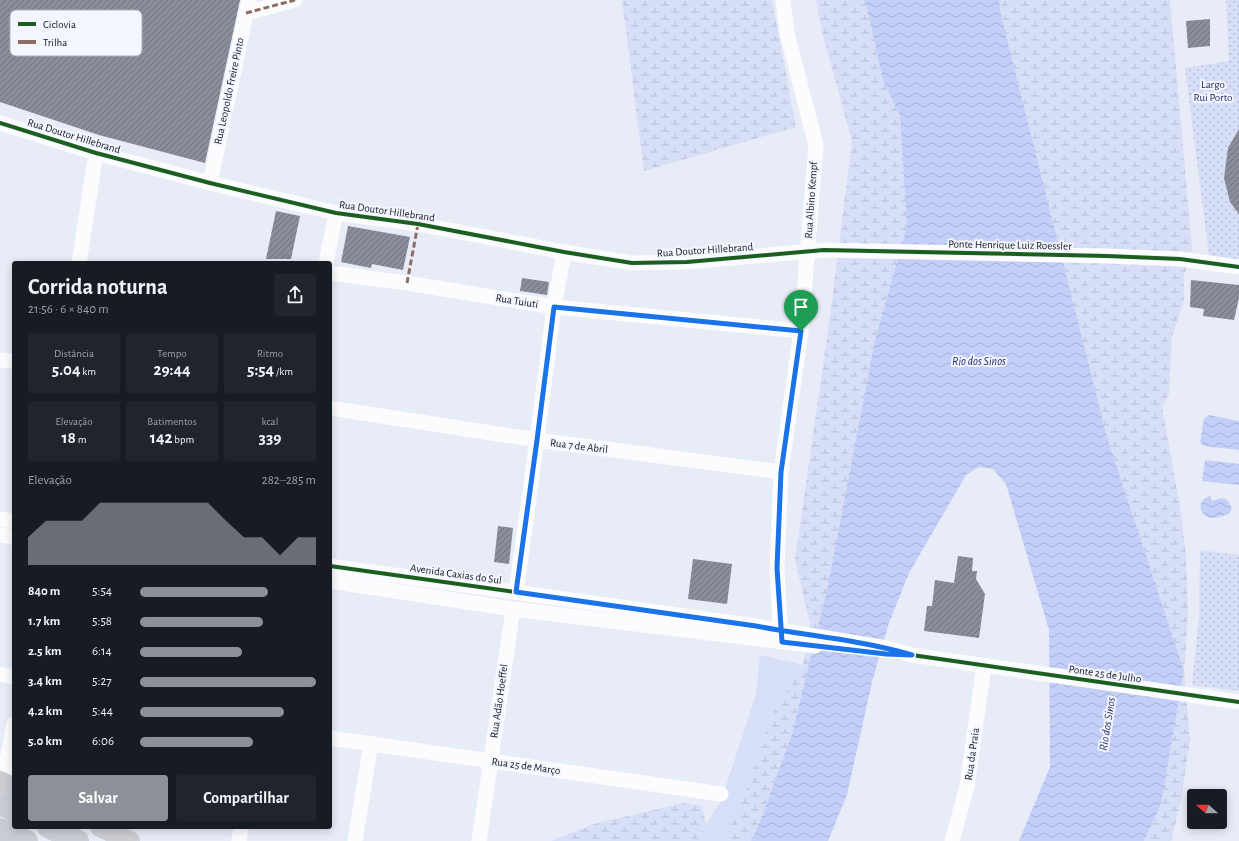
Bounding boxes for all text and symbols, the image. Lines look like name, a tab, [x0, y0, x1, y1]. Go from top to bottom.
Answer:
legend	[10, 10, 142, 56]
text: Ciclovia	[43, 19, 76, 30]
text: Trilha	[43, 37, 67, 48]
street label: Rua Leopoldo Freire Pinto	[212, 37, 246, 145]
park label: Largo Rui Porto	[1194, 79, 1232, 103]
street label: Rua Doutor Hillebrand	[26, 117, 122, 155]
street label: Rua Albino Kempf	[803, 161, 819, 239]
street label: Rua Doutor Hillebrand	[338, 199, 436, 223]
street label: Ponte Henrique Luiz Roessler	[948, 238, 1072, 252]
street label: Rua Doutor Hillebrand	[656, 241, 754, 259]
button: share	[274, 274, 316, 316]
text: Corrida noturna	[28, 276, 167, 298]
pin	[784, 290, 818, 331]
street label: Rua Tuiuti	[495, 292, 539, 310]
icon: arrive	[790, 296, 812, 318]
text: 21:56 · 6 × 840 m	[28, 303, 109, 316]
text: Distância	[54, 348, 94, 359]
text: Tempo	[157, 348, 187, 359]
text: Ritmo	[257, 348, 283, 359]
water label: Rio dos Sinos	[952, 355, 1006, 367]
text: 5.04	[52, 361, 81, 378]
text: 29:44	[153, 361, 191, 378]
text: 5:54	[247, 361, 274, 378]
text: km	[81, 366, 96, 377]
text: /km	[274, 366, 293, 377]
text: Elevação	[55, 416, 93, 427]
text: Batimentos	[147, 416, 197, 427]
text: kcal	[262, 416, 278, 427]
text: 18	[61, 429, 76, 446]
text: 142	[150, 429, 172, 446]
text: 339	[259, 429, 281, 446]
text: m	[76, 434, 87, 445]
text: bpm	[172, 434, 194, 445]
street label: Rua 7 de Abril	[549, 437, 609, 455]
text: Elevação	[28, 474, 72, 487]
text: 282–285 m	[262, 474, 316, 487]
street label: Avenida Caxias do Sul	[410, 562, 502, 586]
text: 840 m	[28, 585, 60, 598]
text: 5:54	[92, 585, 112, 598]
text: 1.7 km	[28, 615, 60, 628]
text: 5:58	[92, 615, 112, 628]
text: 2.5 km	[28, 645, 62, 658]
text: 6:14	[92, 645, 112, 658]
street label: Rua Adão Hoeffel	[488, 663, 510, 739]
street label: Ponte 25 de Julho	[1068, 663, 1142, 685]
text: 3.4 km	[28, 675, 62, 688]
text: 5:27	[92, 675, 112, 688]
water label: Rio dos Sinos	[1097, 696, 1117, 752]
text: 4.2 km	[28, 705, 63, 718]
text: 5:44	[92, 705, 113, 718]
street label: Rua da Praia	[963, 727, 981, 781]
text: 5.0 km	[28, 735, 62, 748]
text: 6:06	[92, 735, 114, 748]
street label: Rua 25 de Março	[491, 756, 561, 776]
button: Salvar	[28, 775, 168, 821]
button: Compartilhar	[176, 775, 316, 821]
north arrow	[1187, 789, 1227, 829]
map controls	[1187, 789, 1227, 829]

